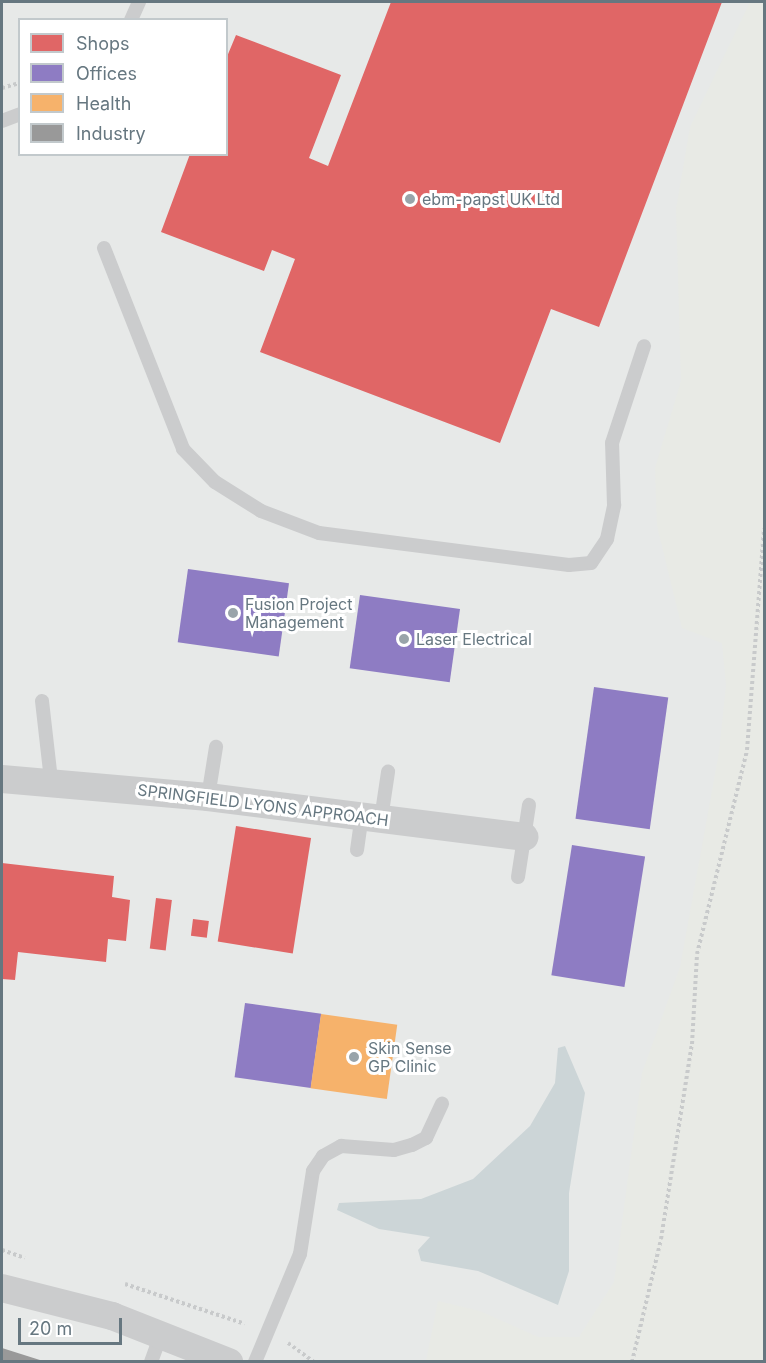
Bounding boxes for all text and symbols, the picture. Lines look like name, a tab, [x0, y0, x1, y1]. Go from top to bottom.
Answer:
legend	[18, 18, 228, 156]
text: Shops	[76, 33, 130, 54]
text: Offices	[76, 63, 137, 84]
text: Health	[76, 93, 131, 114]
text: Industry	[76, 123, 146, 144]
place label: ebm-papst UK Ltd	[422, 189, 560, 209]
marker: ebm-papst UK Ltd	[403, 192, 417, 206]
place label: Fusion Project Management	[245, 594, 352, 632]
marker: Fusion Project Management	[226, 606, 240, 620]
place label: Laser Electrical	[416, 629, 532, 649]
marker: Laser Electrical	[397, 632, 411, 646]
street label: SPRINGFIELD LYONS APPROACH	[136, 780, 390, 830]
place label: Skin Sense GP Clinic	[368, 1038, 452, 1076]
marker: Skin Sense GP Clinic	[345, 1048, 363, 1066]
scale bar	[21, 1306, 124, 1344]
text: 20 m	[29, 1318, 72, 1339]

